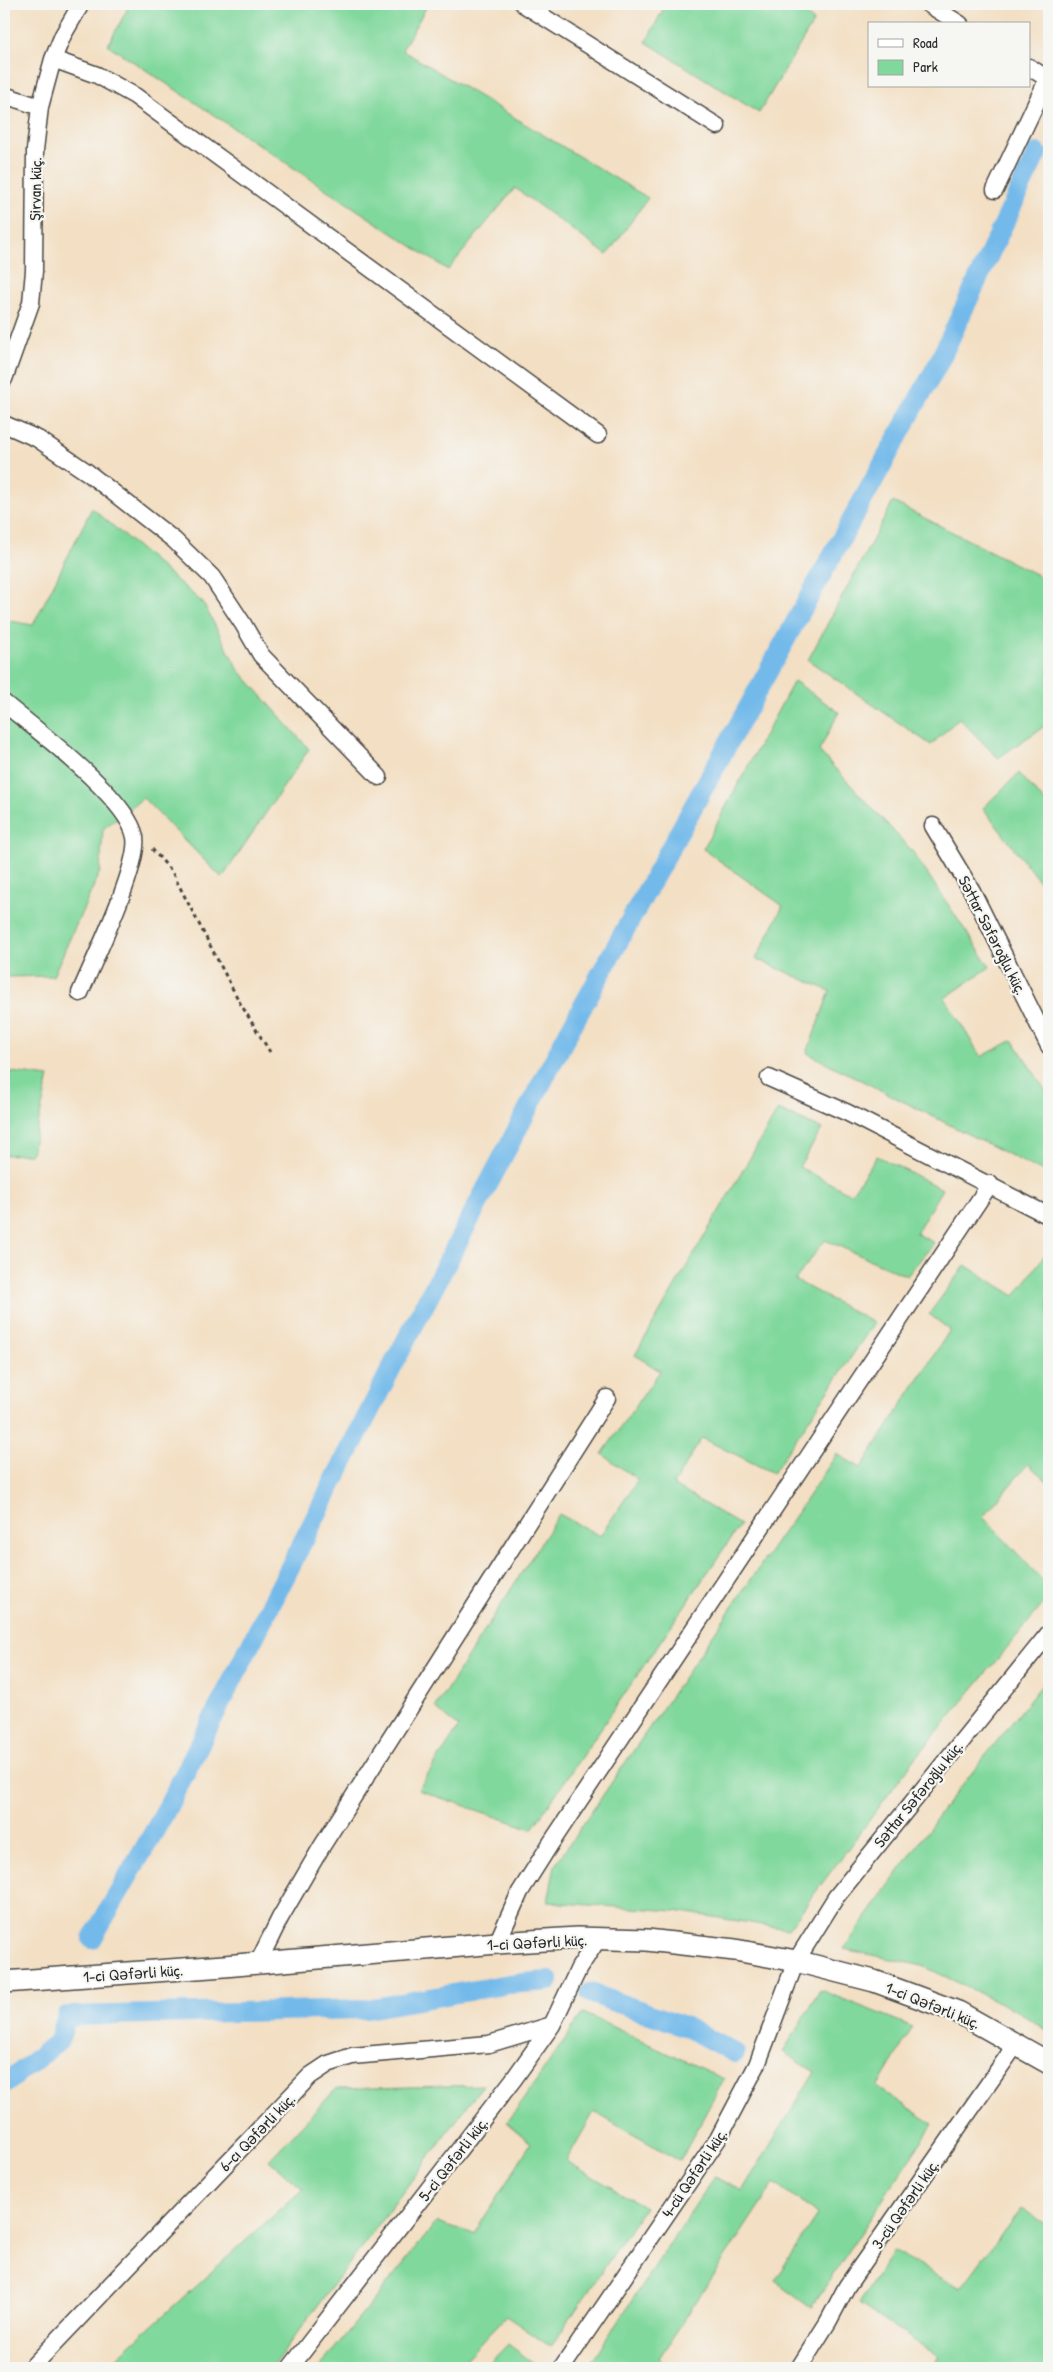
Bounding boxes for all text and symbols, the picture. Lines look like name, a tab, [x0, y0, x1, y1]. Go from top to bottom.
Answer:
legend	[868, 22, 1030, 88]
text: Road	[913, 32, 938, 53]
text: Park	[913, 56, 938, 77]
street label: Şirvan küç.	[23, 157, 47, 221]
street label: Səttar Səfəroğlu küç.	[953, 872, 1033, 998]
street label: Səttar Səfəroğlu küç.	[868, 1736, 968, 1852]
street label: 1-ci Qəfərli küç.	[486, 1928, 588, 1956]
street label: 1-ci Qəfərli küç.	[82, 1959, 184, 1987]
street label: 1-ci Qəfərli küç.	[882, 1976, 984, 2034]
street label: 6-cı Qəfərli küç.	[214, 2088, 300, 2176]
street label: 5-ci Qəfərli küç.	[413, 2112, 493, 2206]
street label: 4-cü Qəfərli küç.	[656, 2124, 732, 2222]
street label: 3-cü Qəfərli küç.	[866, 2155, 944, 2253]

